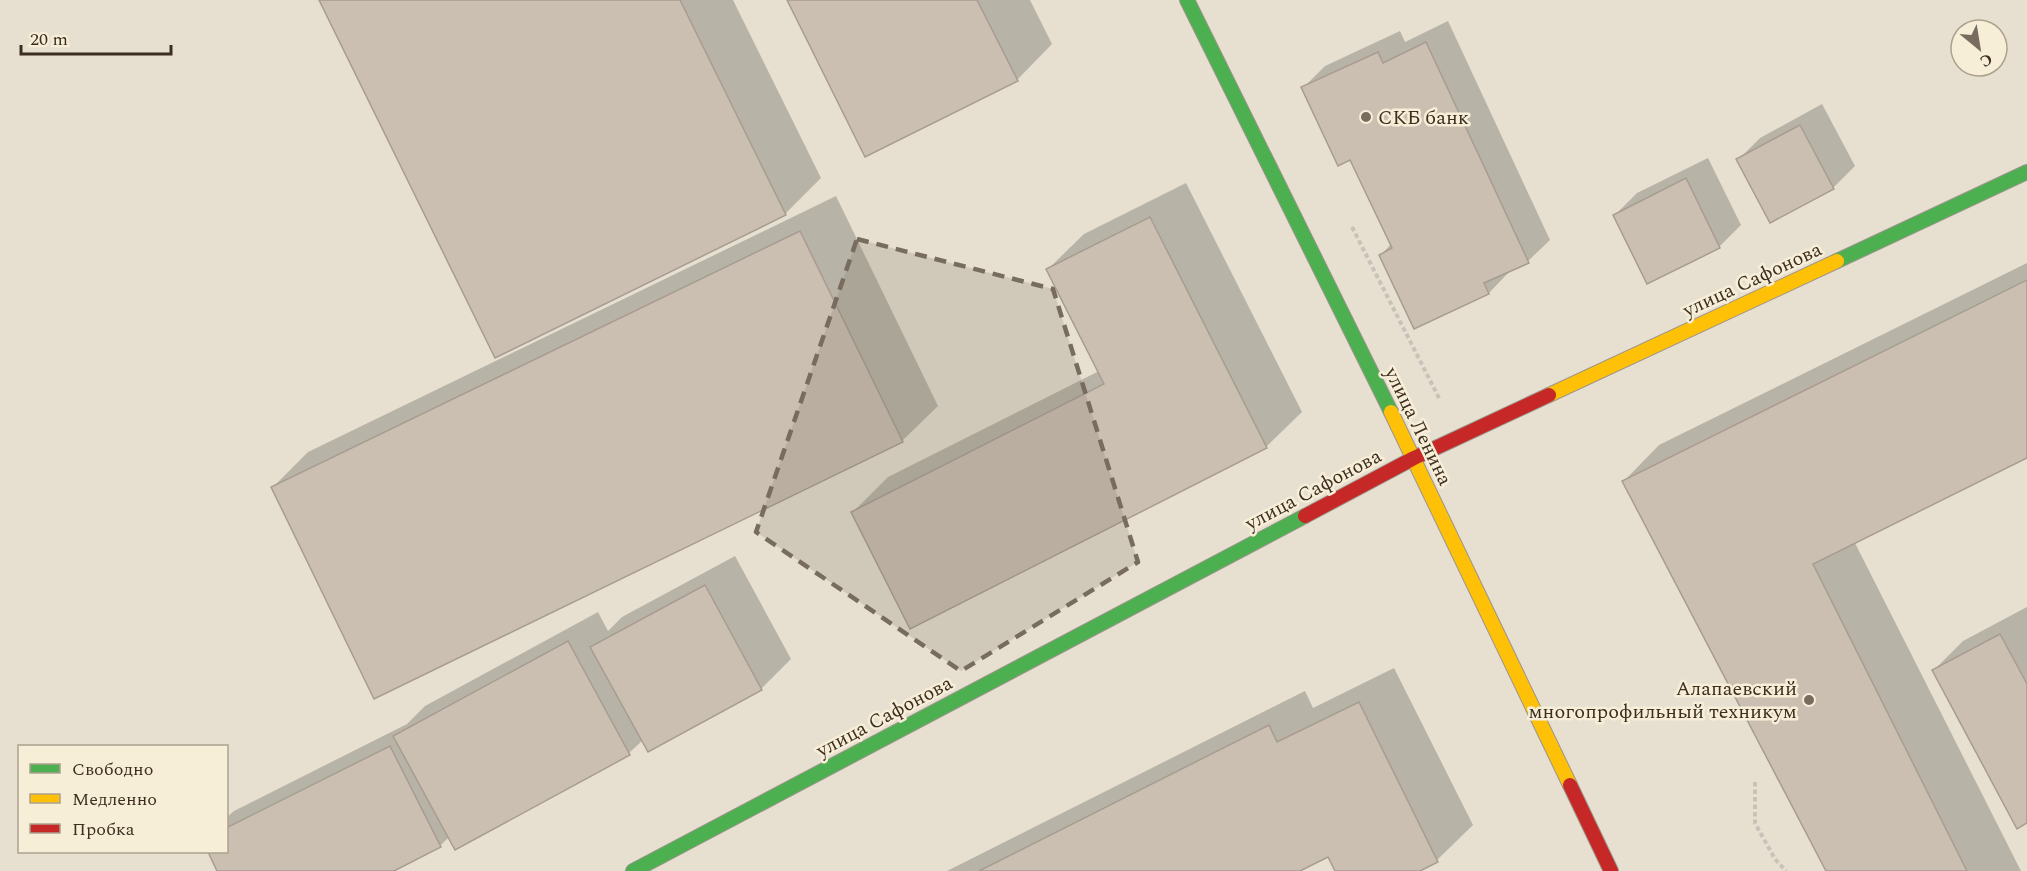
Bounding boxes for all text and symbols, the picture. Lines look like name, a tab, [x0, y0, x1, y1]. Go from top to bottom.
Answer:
scale bar	[21, 18, 171, 56]
north arrow	[1949, 18, 2009, 78]
text: 20 m	[30, 26, 68, 53]
text: С	[1975, 47, 1997, 73]
place label: СКБ банк	[1378, 103, 1469, 133]
marker: СКБ банк	[1359, 110, 1373, 124]
street label: улица Сафонова	[1677, 234, 1827, 326]
street label: улица Ленина	[1376, 361, 1460, 491]
street label: улица Сафонова	[1239, 441, 1387, 539]
street label: улица Сафонова	[810, 668, 958, 766]
place label: Алапаевский многопрофильный техникум	[1528, 674, 1797, 727]
marker: Алапаевский многопрофильный техникум	[1802, 693, 1816, 707]
legend	[18, 745, 228, 853]
text: Свободно	[72, 756, 153, 783]
text: Медленно	[72, 786, 157, 813]
text: Пробка	[72, 816, 135, 843]

